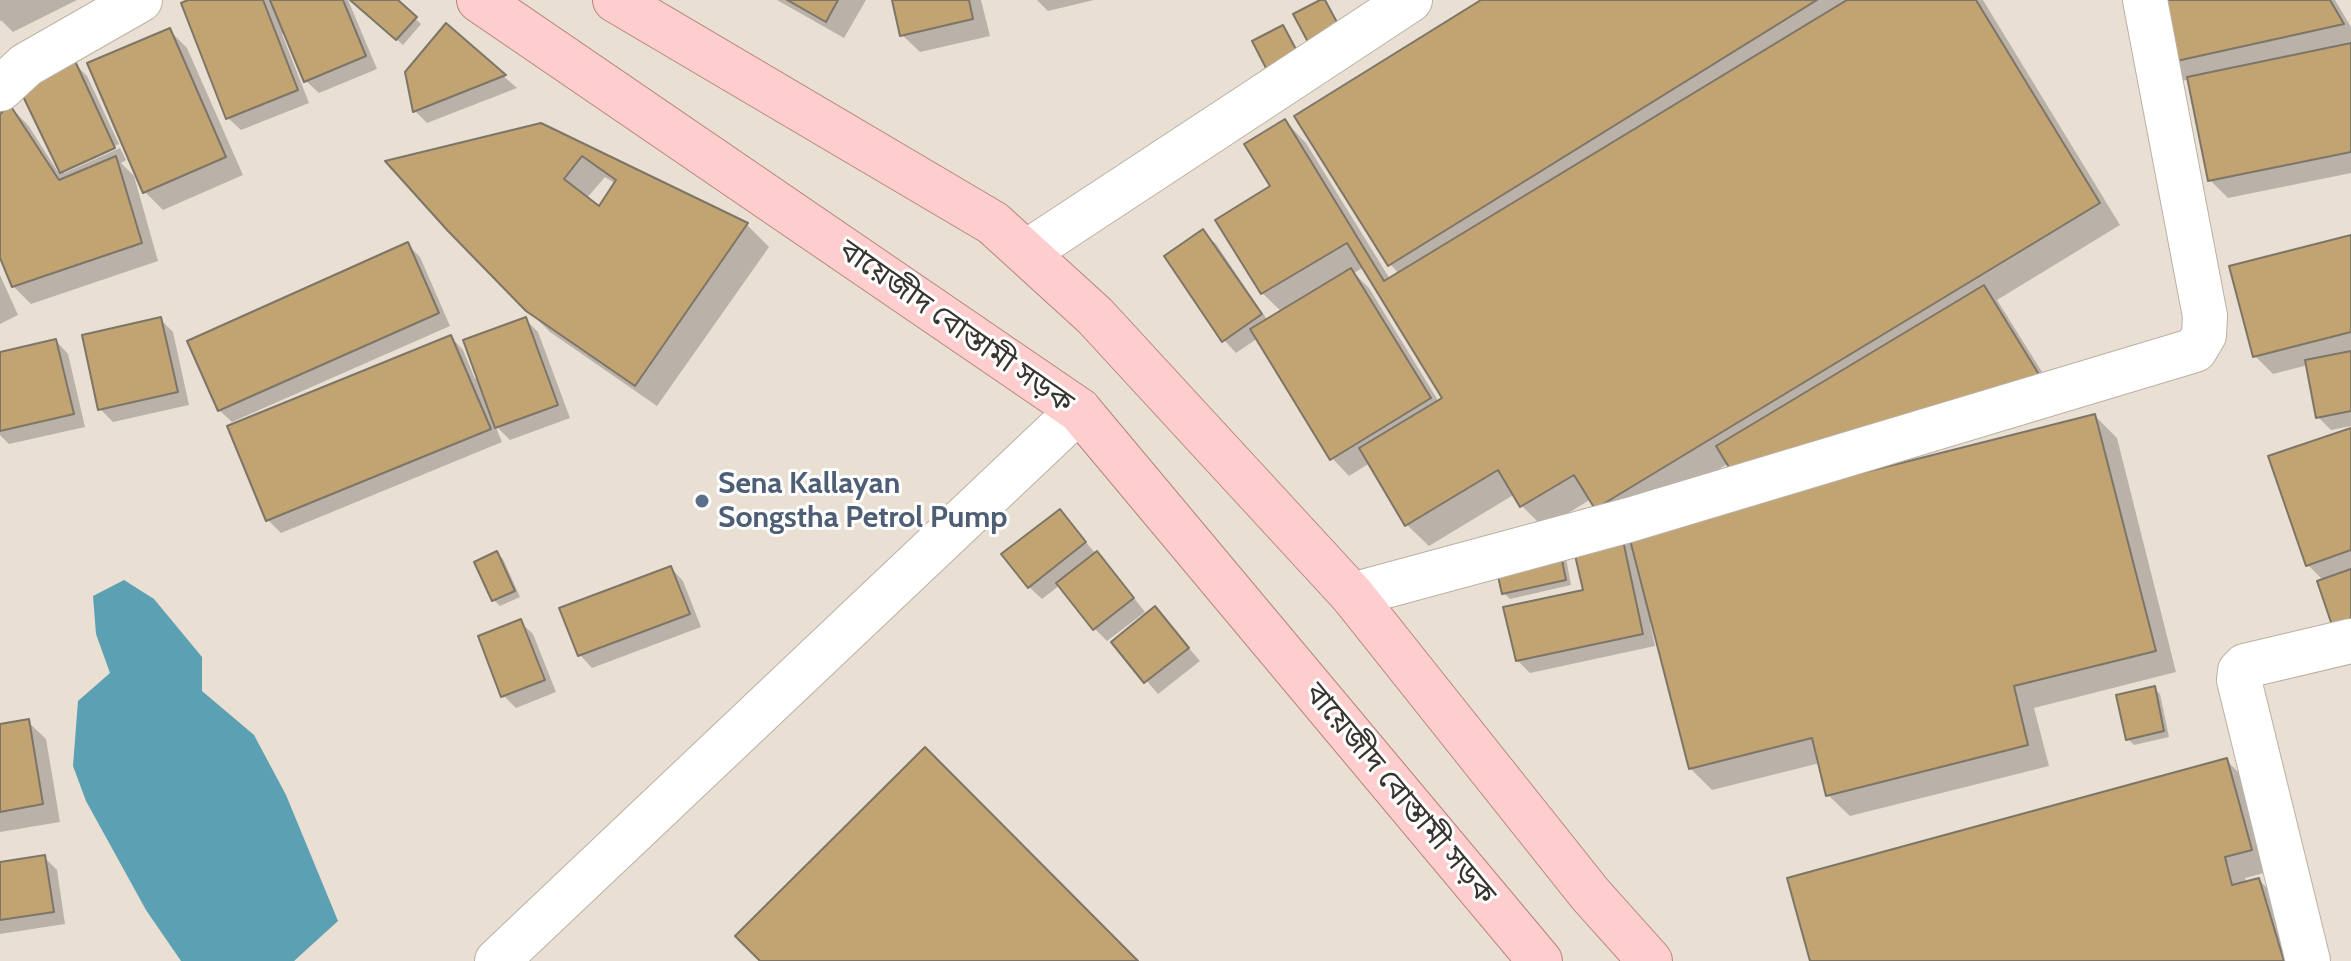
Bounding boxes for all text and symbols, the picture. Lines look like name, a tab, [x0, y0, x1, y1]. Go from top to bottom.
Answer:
street label: বায়েজীদ বোস্তামী সড়ক	[832, 232, 1080, 422]
place label: Sena Kallayan Songstha Petrol Pump	[718, 466, 1007, 536]
marker: Sena Kallayan Songstha Petrol Pump	[693, 492, 711, 510]
street label: বায়েজীদ বোস্তামী সড়ক	[1297, 676, 1503, 912]

